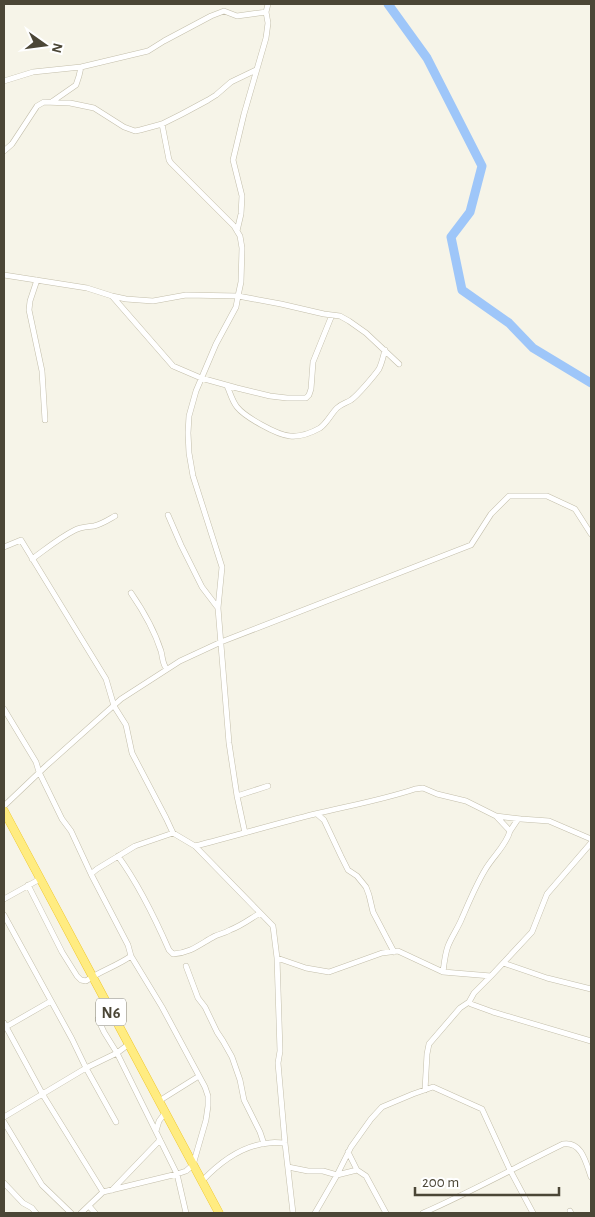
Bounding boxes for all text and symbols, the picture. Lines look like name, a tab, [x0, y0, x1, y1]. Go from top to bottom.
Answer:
north arrow	[20, 20, 70, 70]
text: N	[49, 41, 65, 54]
road number: N6	[96, 999, 126, 1026]
scale bar	[415, 1164, 559, 1196]
text: 200 m	[422, 1175, 459, 1190]

